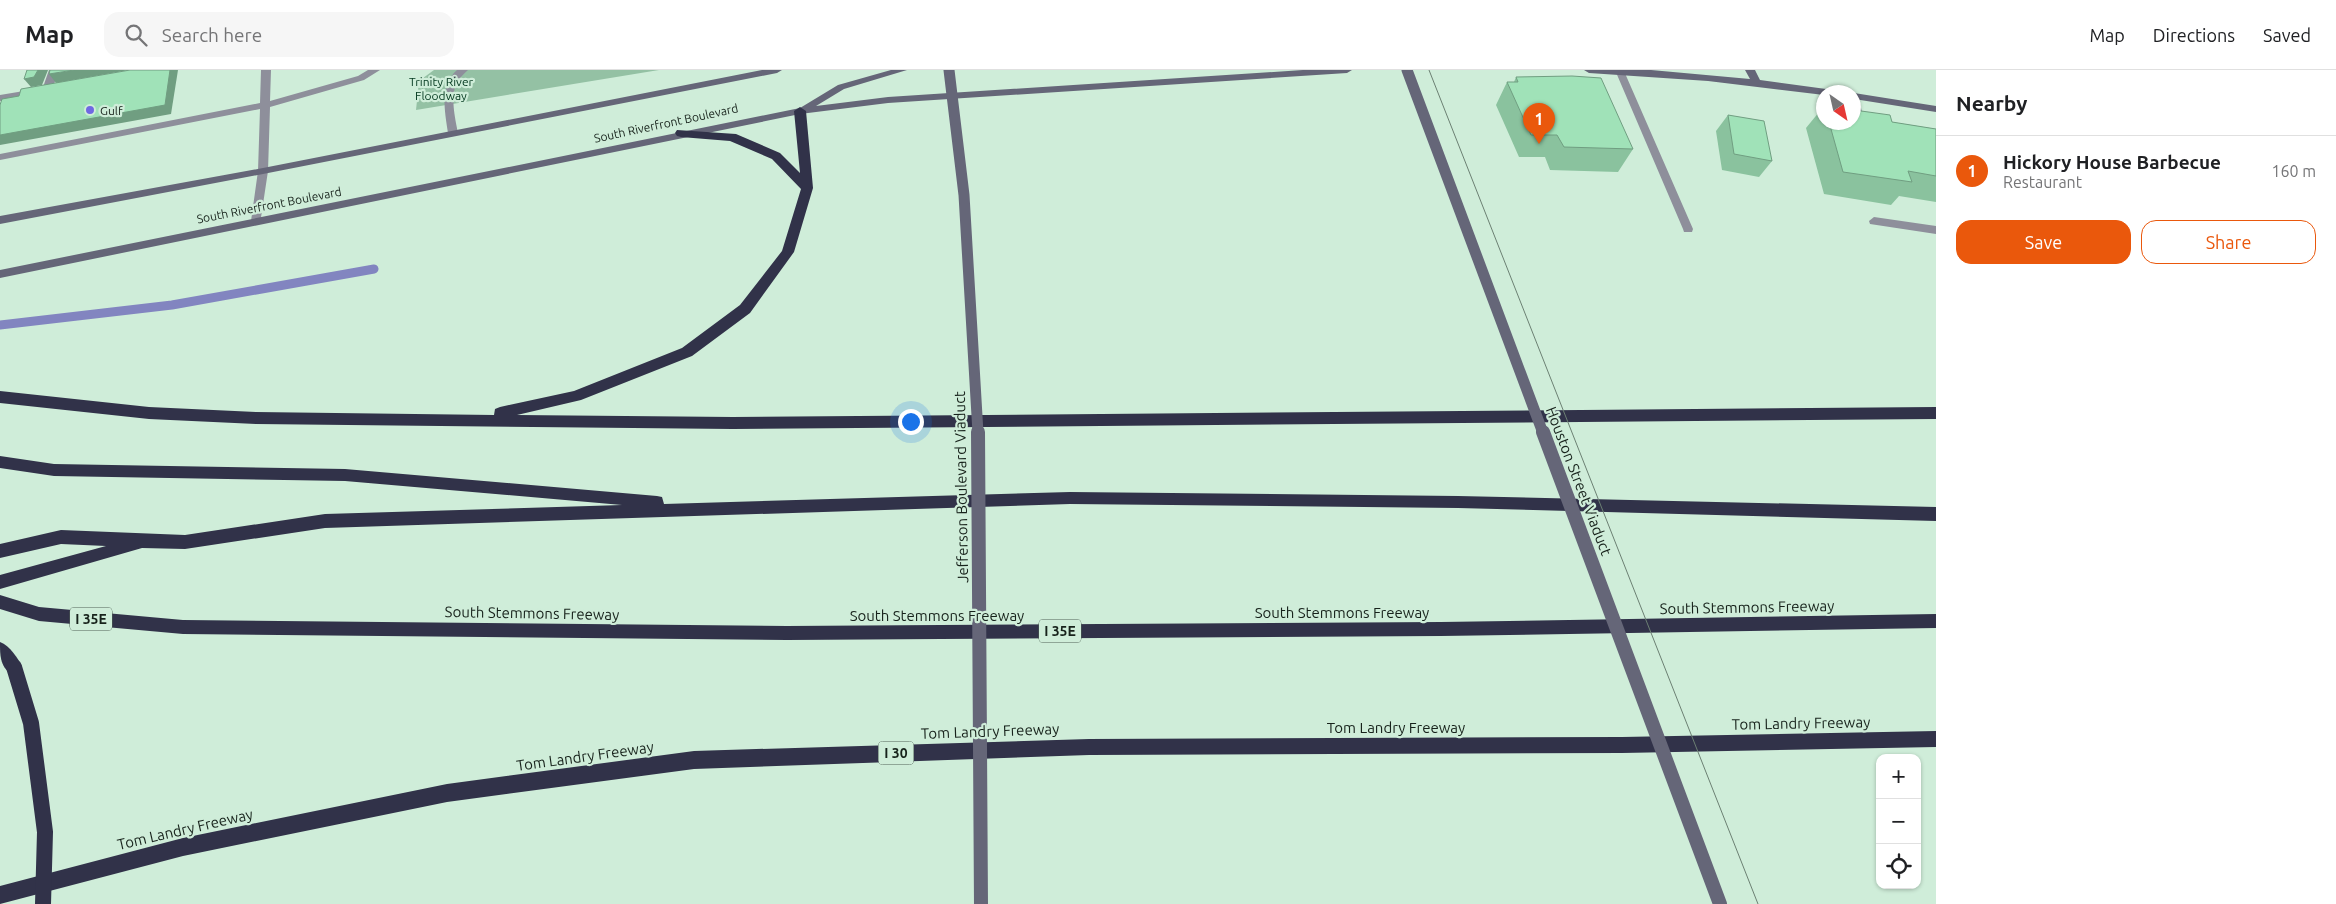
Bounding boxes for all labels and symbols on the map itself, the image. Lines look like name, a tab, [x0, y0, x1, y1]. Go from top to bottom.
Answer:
park label: Trinity River Floodway	[409, 75, 474, 102]
north arrow	[1816, 85, 1861, 130]
street label: South Riverfront Boulevard	[593, 101, 739, 145]
pin: 1	[1523, 103, 1555, 144]
marker: Gulf	[84, 104, 96, 116]
place label: Gulf	[100, 104, 123, 117]
street label: South Riverfront Boulevard	[196, 185, 342, 225]
street label: Jefferson Boulevard Viaduct	[951, 391, 971, 583]
street label: Houston Street Viaduct	[1543, 404, 1615, 558]
your location	[898, 409, 924, 435]
street label: South Stemmons Freeway	[1660, 597, 1834, 617]
street label: South Stemmons Freeway	[445, 603, 619, 623]
street label: South Stemmons Freeway	[1255, 604, 1429, 621]
street label: South Stemmons Freeway	[850, 607, 1024, 624]
road number: I 35E	[70, 608, 112, 630]
road number: I 35E	[1039, 620, 1081, 642]
street label: Tom Landry Freeway	[1732, 713, 1870, 733]
street label: Tom Landry Freeway	[1327, 719, 1465, 736]
street label: Tom Landry Freeway	[920, 720, 1060, 742]
street label: Tom Landry Freeway	[515, 738, 655, 774]
road number: I 30	[878, 741, 914, 764]
street label: Tom Landry Freeway	[116, 805, 254, 853]

